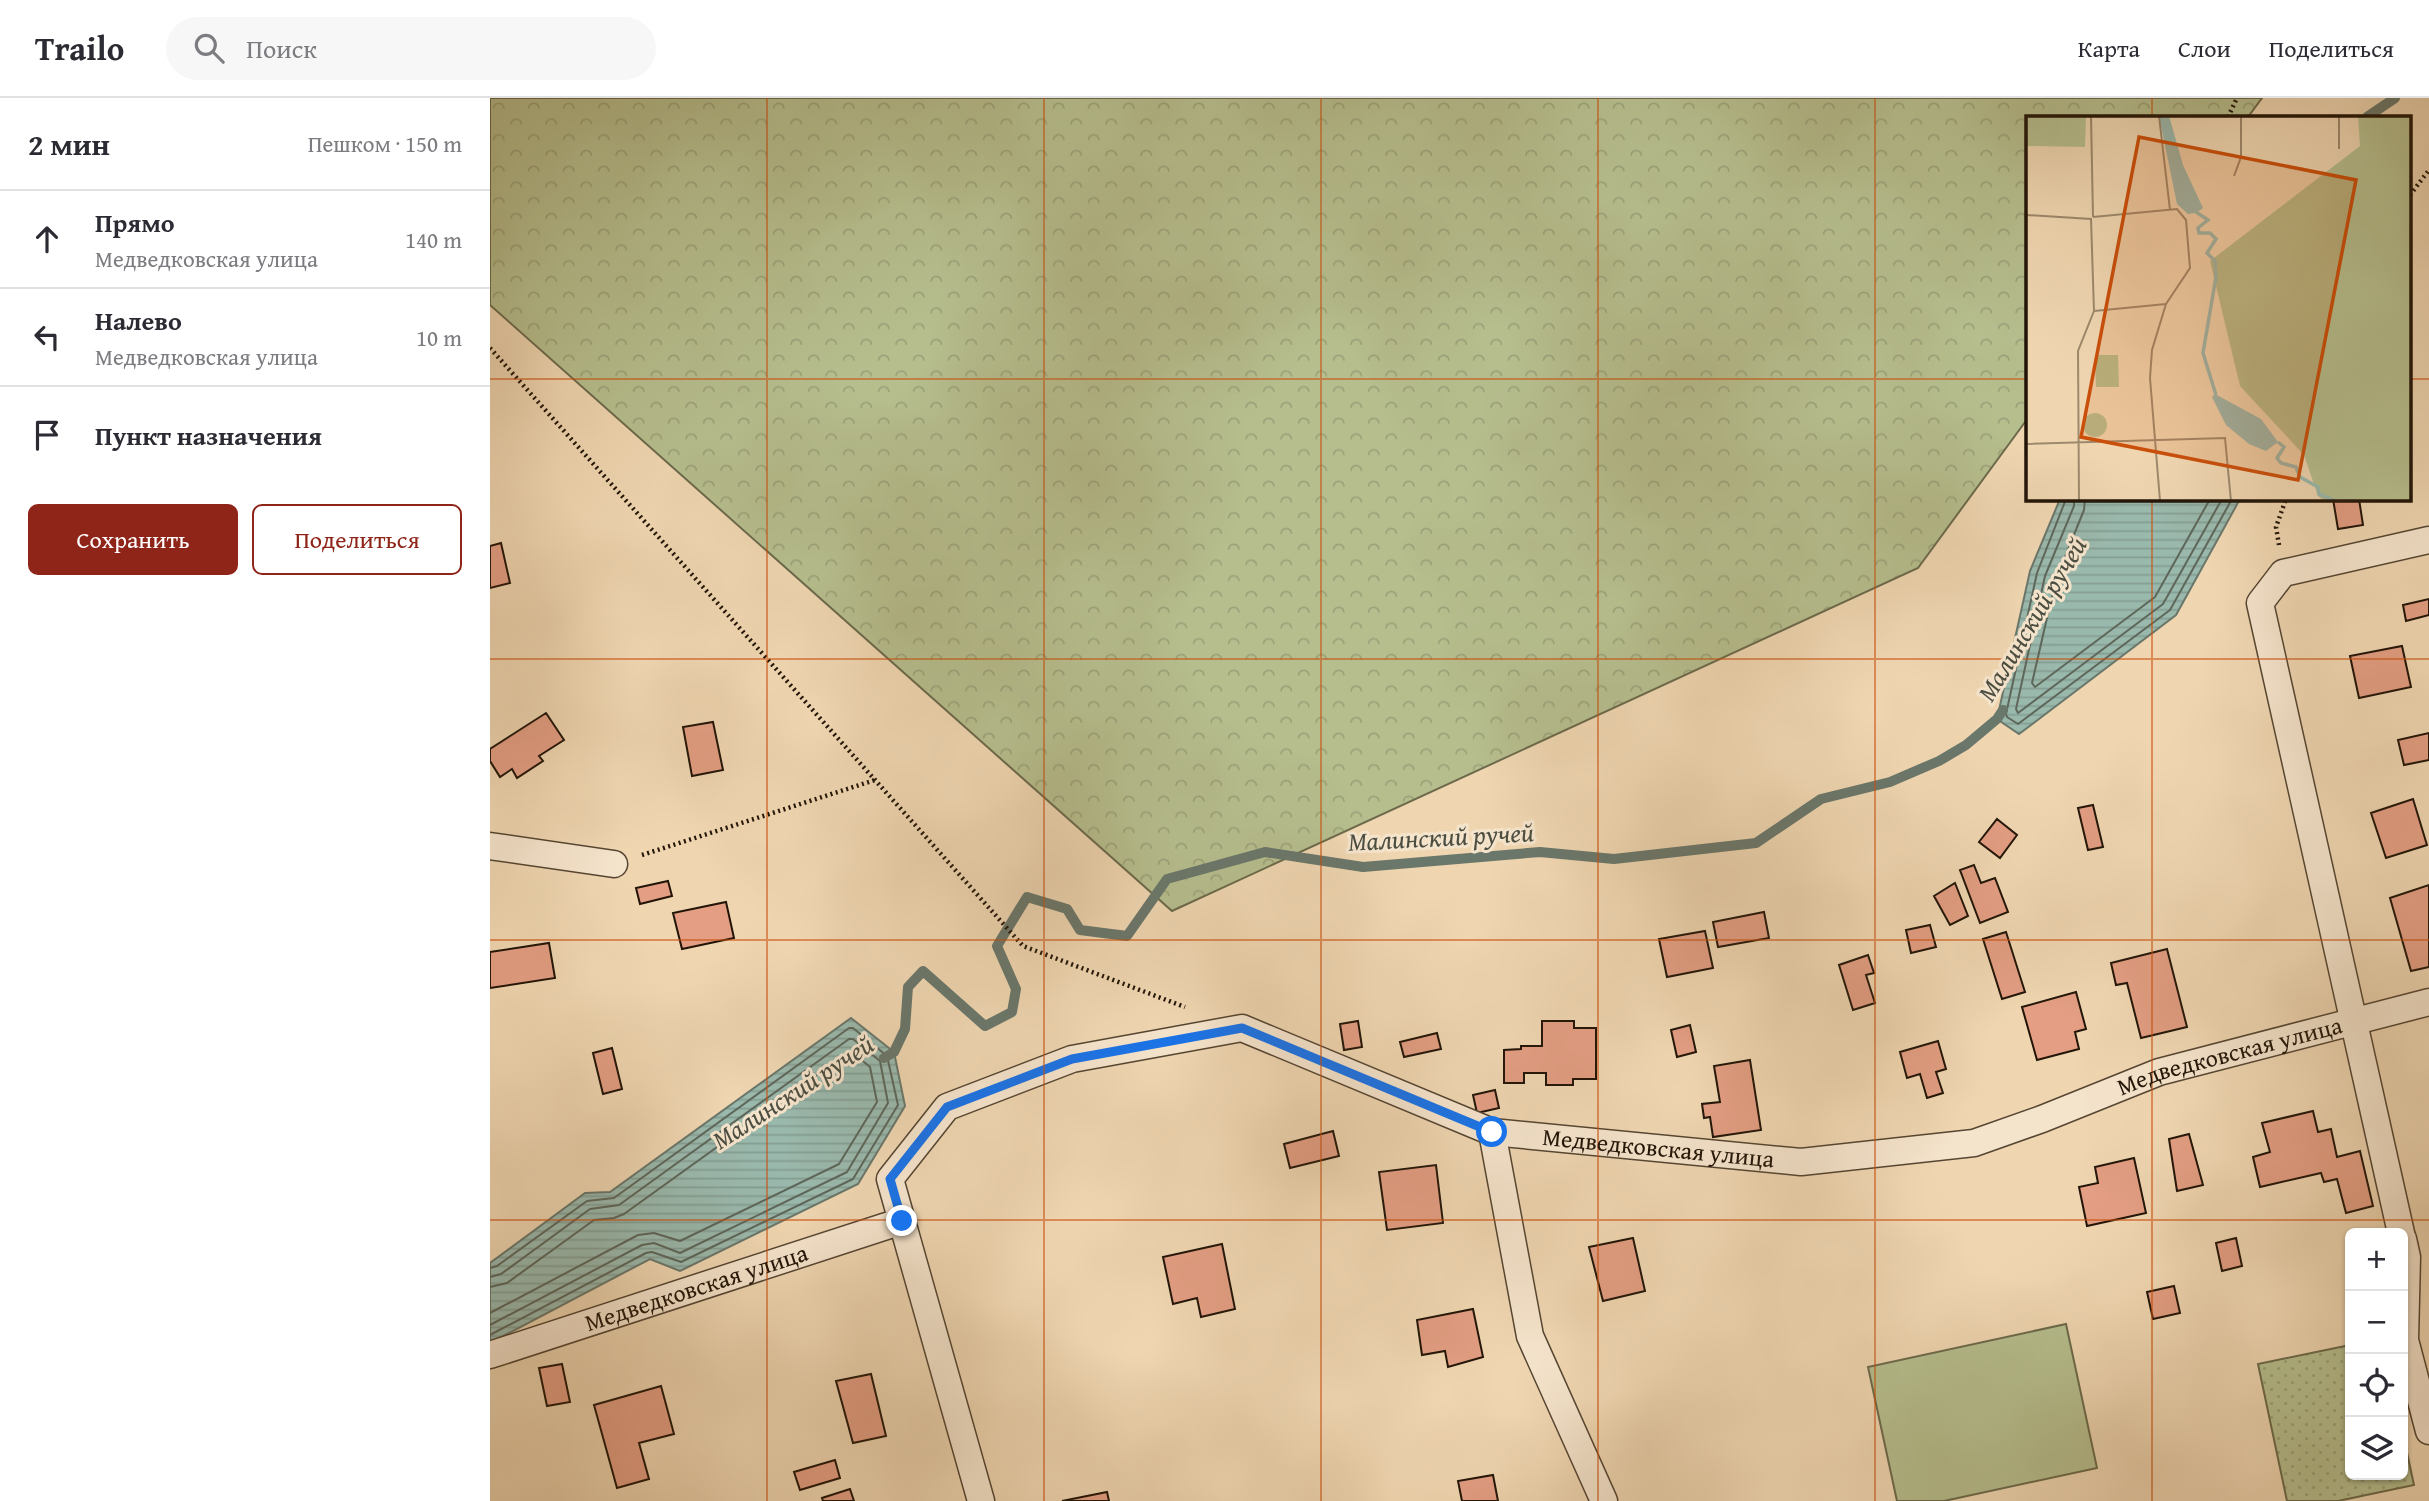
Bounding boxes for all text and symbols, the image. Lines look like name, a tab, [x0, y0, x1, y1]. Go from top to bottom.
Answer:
search box	[166, 17, 656, 80]
text: Trailo	[35, 24, 124, 72]
icon: search	[190, 29, 228, 67]
text: Поиск	[246, 29, 317, 68]
text: Карта	[2078, 31, 2140, 66]
text: Слои	[2178, 31, 2231, 66]
text: Поделиться	[2269, 31, 2394, 66]
inset map	[2026, 116, 2412, 500]
text: 2 мин	[28, 122, 110, 166]
text: Пешком · 150 m	[308, 127, 462, 160]
text: Прямо	[95, 203, 175, 242]
icon: ahead	[28, 220, 66, 258]
text: 140 m	[405, 223, 462, 256]
text: Медведковская улица	[95, 242, 318, 275]
text: Налево	[95, 301, 182, 340]
icon: left	[28, 318, 66, 356]
text: 10 m	[416, 321, 462, 354]
text: Медведковская улица	[95, 340, 318, 373]
icon: arrive	[28, 416, 66, 454]
text: Пункт назначения	[95, 416, 322, 455]
button: Сохранить	[28, 504, 238, 575]
button: Поделиться	[252, 504, 462, 575]
water label: Малинский ручей	[1967, 529, 2096, 709]
water label: Малинский ручей	[1347, 812, 1535, 861]
street label: Медведковская улица	[2112, 1007, 2346, 1104]
water label: Малинский ручей	[704, 1025, 881, 1159]
route start	[1476, 1116, 1507, 1147]
street label: Медведковская улица	[1541, 1119, 1776, 1176]
route end	[886, 1205, 917, 1236]
map controls	[2345, 1228, 2408, 1480]
button: +	[2345, 1228, 2408, 1291]
street label: Медведковская улица	[580, 1235, 813, 1340]
button: −	[2345, 1291, 2408, 1354]
button: locate	[2345, 1354, 2408, 1417]
button: layers	[2345, 1417, 2408, 1480]

